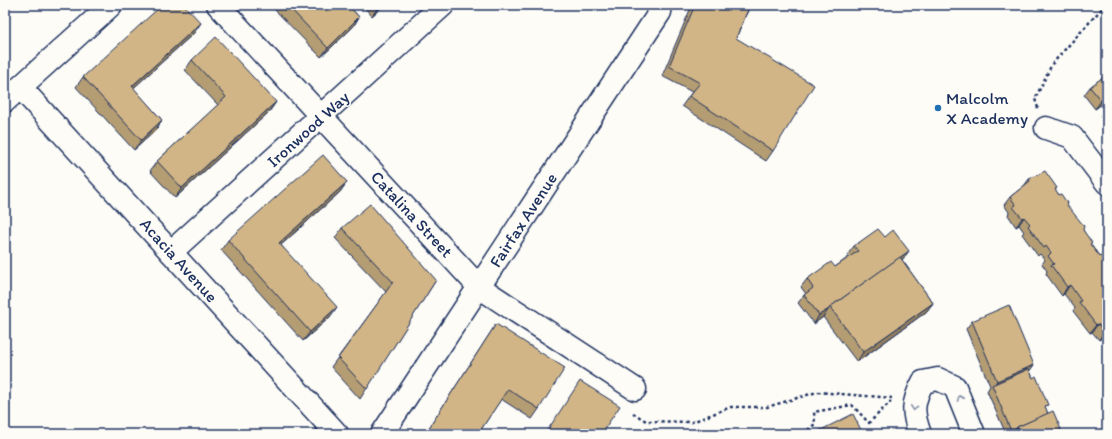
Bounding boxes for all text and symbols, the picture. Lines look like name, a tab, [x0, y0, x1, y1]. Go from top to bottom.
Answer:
street label: Ironwood Way	[263, 87, 353, 171]
place label: Malcolm X Academy	[946, 88, 1028, 128]
marker: Malcolm X Academy	[933, 103, 943, 113]
street label: Catalina Street	[367, 167, 457, 261]
street label: Fairfax Avenue	[485, 169, 561, 271]
street label: Acacia Avenue	[136, 214, 222, 306]
one-way arrow	[956, 394, 964, 401]
one-way arrow	[910, 405, 919, 411]

